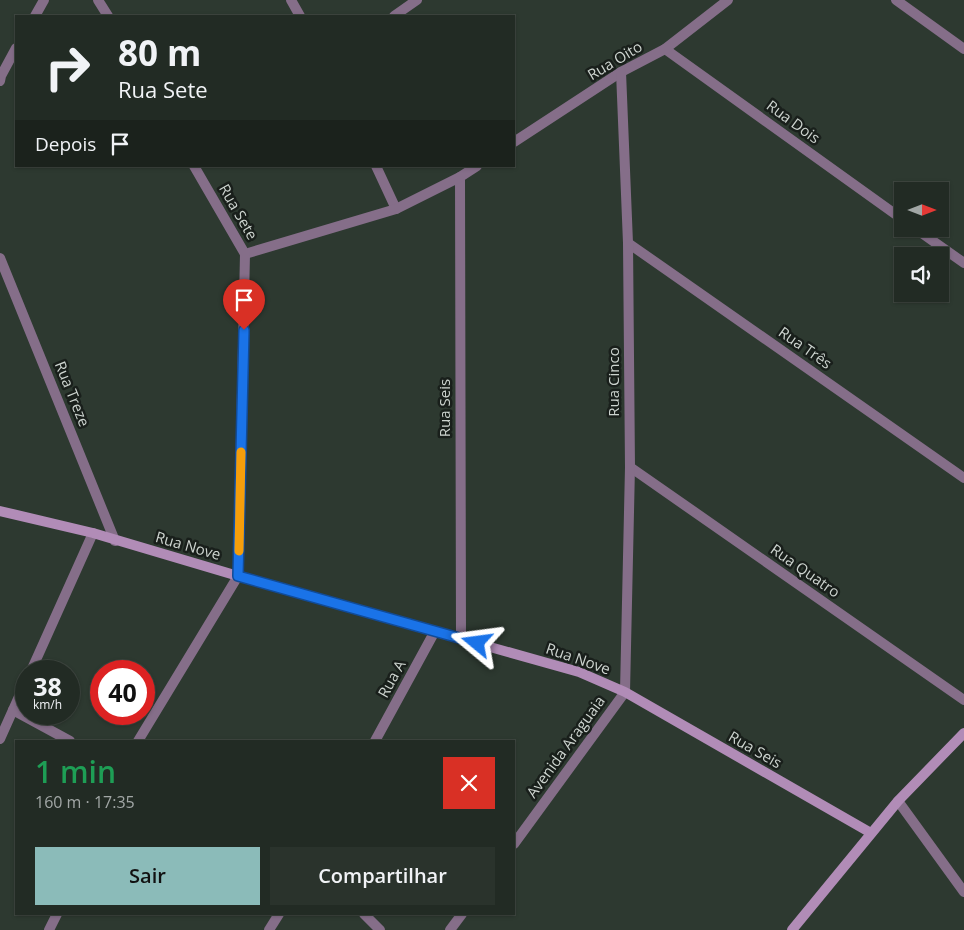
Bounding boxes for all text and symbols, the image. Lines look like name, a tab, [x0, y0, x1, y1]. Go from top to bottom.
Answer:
text: 80 m	[118, 29, 201, 76]
icon: right	[35, 35, 100, 100]
street label: Rua Oito	[583, 36, 646, 84]
text: Rua Sete	[118, 74, 208, 104]
street label: Rua Dois	[763, 95, 824, 147]
icon: arrive	[106, 130, 134, 158]
text: Depois	[35, 131, 96, 157]
street label: Rua Sete	[215, 180, 263, 243]
north arrow	[894, 182, 949, 238]
map controls	[894, 182, 949, 302]
button: sound	[894, 247, 949, 302]
pin	[223, 279, 265, 330]
icon: arrive	[230, 286, 258, 314]
street label: Rua Três	[775, 322, 836, 373]
street label: Rua Cinco	[603, 347, 623, 417]
street label: Rua Treze	[51, 358, 95, 429]
street label: Rua Seis	[434, 379, 454, 437]
street label: Rua Nove	[153, 526, 223, 564]
street label: Rua Quatro	[767, 539, 844, 601]
position arrow	[450, 616, 502, 668]
street label: Rua Nove	[543, 638, 613, 678]
street label: Rua A	[373, 656, 410, 701]
speed limit sign: 40	[90, 660, 155, 725]
text: 38	[33, 669, 62, 703]
street label: Avenida Araguaia	[521, 691, 609, 801]
text: km/h	[33, 696, 62, 713]
street label: Rua Seis	[725, 726, 786, 772]
text: 1 min	[35, 751, 116, 792]
button: close	[443, 757, 495, 809]
text: 160 m · 17:35	[35, 791, 135, 813]
button: Sair	[35, 847, 260, 905]
button: Compartilhar	[270, 847, 495, 905]

